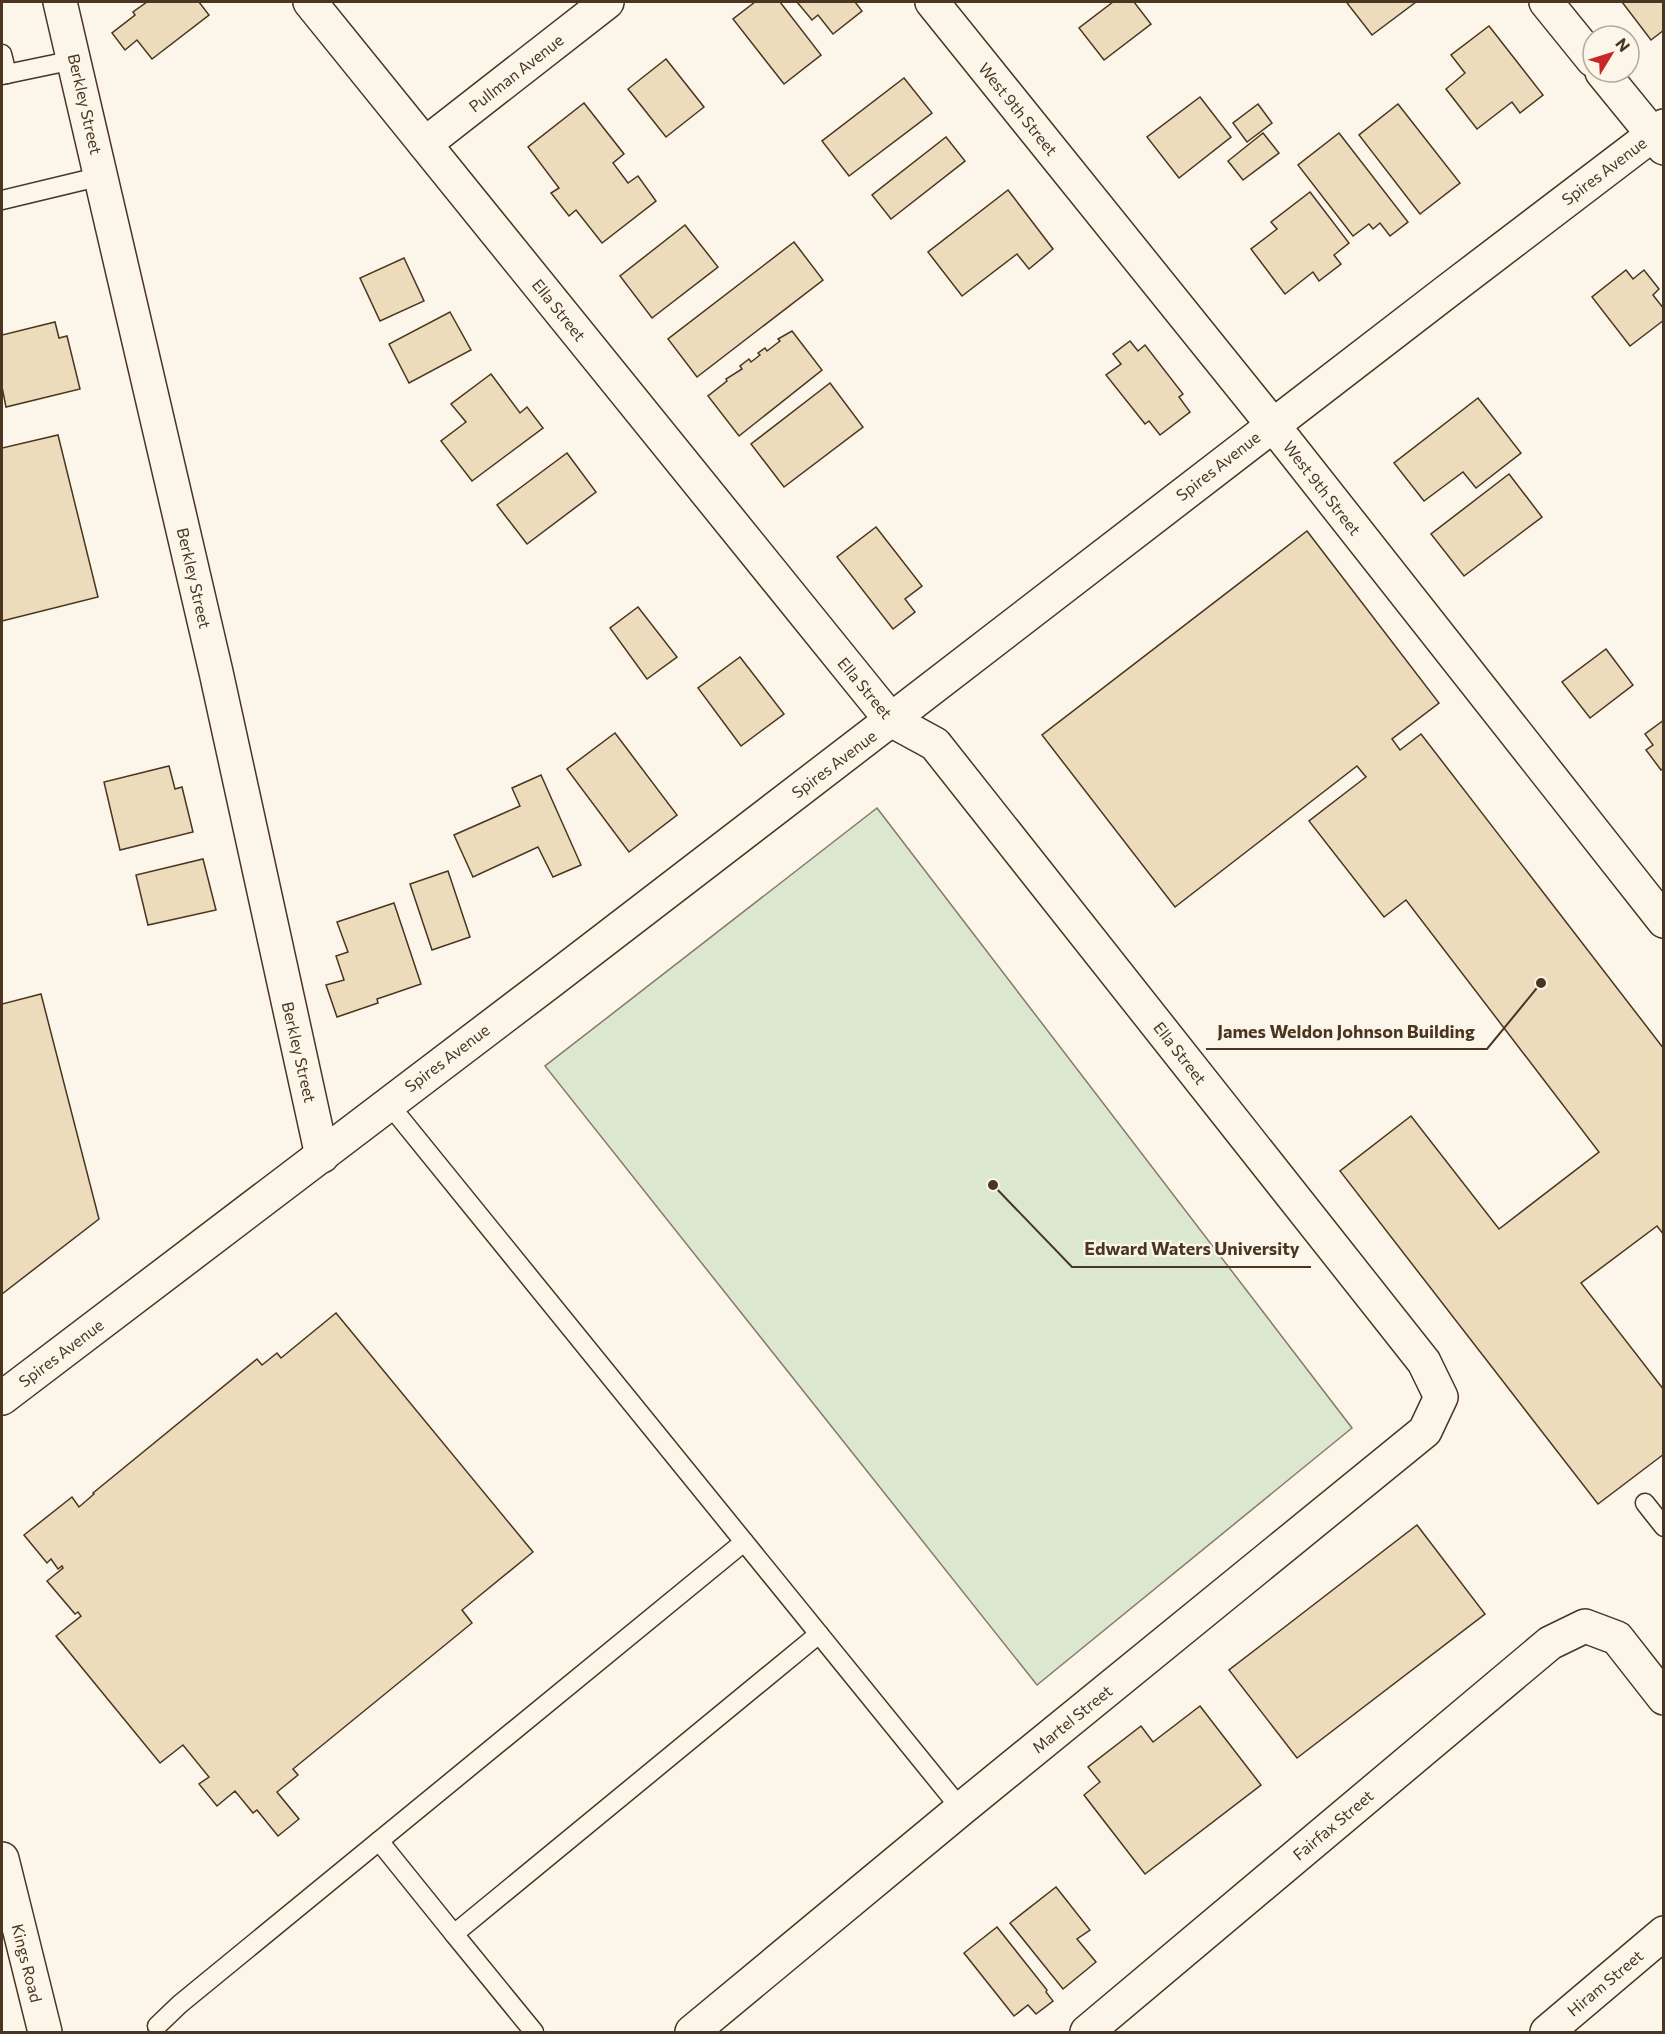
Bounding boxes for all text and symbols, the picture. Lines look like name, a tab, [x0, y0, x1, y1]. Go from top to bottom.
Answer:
north arrow	[1581, 24, 1641, 84]
street label: Pullman Avenue	[465, 30, 567, 115]
text: N	[1612, 34, 1634, 55]
street label: Berkley Street	[65, 52, 106, 156]
street label: West 9th Street	[975, 58, 1062, 159]
street label: Spires Avenue	[1558, 133, 1650, 209]
street label: Ella Street	[529, 275, 590, 345]
street label: Spires Avenue	[1172, 427, 1263, 504]
street label: West 9th Street	[1280, 437, 1365, 539]
street label: Berkley Street	[174, 526, 215, 630]
street label: Ella Street	[834, 653, 897, 723]
street label: Spires Avenue	[788, 726, 880, 802]
street label: Berkley Street	[279, 1000, 320, 1104]
callout: James Weldon Johnson Building	[1206, 1013, 1487, 1049]
street label: Ella Street	[1150, 1018, 1211, 1088]
street label: Spires Avenue	[401, 1020, 493, 1096]
text: James Weldon Johnson Building	[1217, 1020, 1475, 1042]
callout: Edward Waters University	[1072, 1231, 1311, 1267]
text: Edward Waters University	[1084, 1237, 1300, 1259]
street label: Spires Avenue	[15, 1315, 107, 1391]
street label: Martel Street	[1028, 1680, 1116, 1757]
street label: Fairfax Street	[1289, 1785, 1377, 1864]
street label: Kings Road	[9, 1922, 46, 2004]
street label: Hiram Street	[1563, 1945, 1647, 2020]

